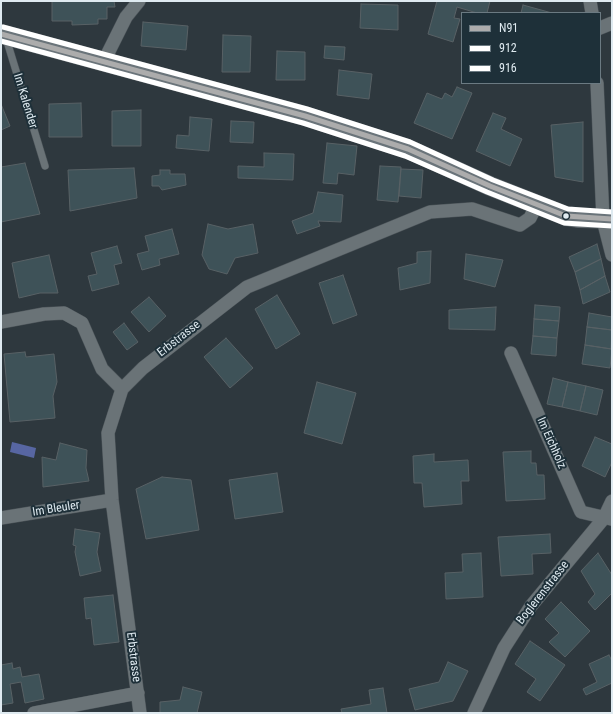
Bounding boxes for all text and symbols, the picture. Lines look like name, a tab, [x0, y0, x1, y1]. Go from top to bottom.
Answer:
legend	[461, 12, 601, 84]
text: N91	[499, 21, 518, 35]
text: 912	[499, 41, 517, 55]
text: 916	[499, 61, 517, 75]
street label: Im Kalender	[10, 72, 40, 130]
unlabelled marker	[561, 211, 571, 221]
street label: Erbstrasse	[155, 318, 203, 360]
street label: Im Eichholz	[533, 415, 569, 471]
street label: Im Bleuler	[31, 498, 81, 520]
street label: Boglerenstrasse	[514, 558, 572, 628]
street label: Erbstrasse	[123, 631, 143, 683]

